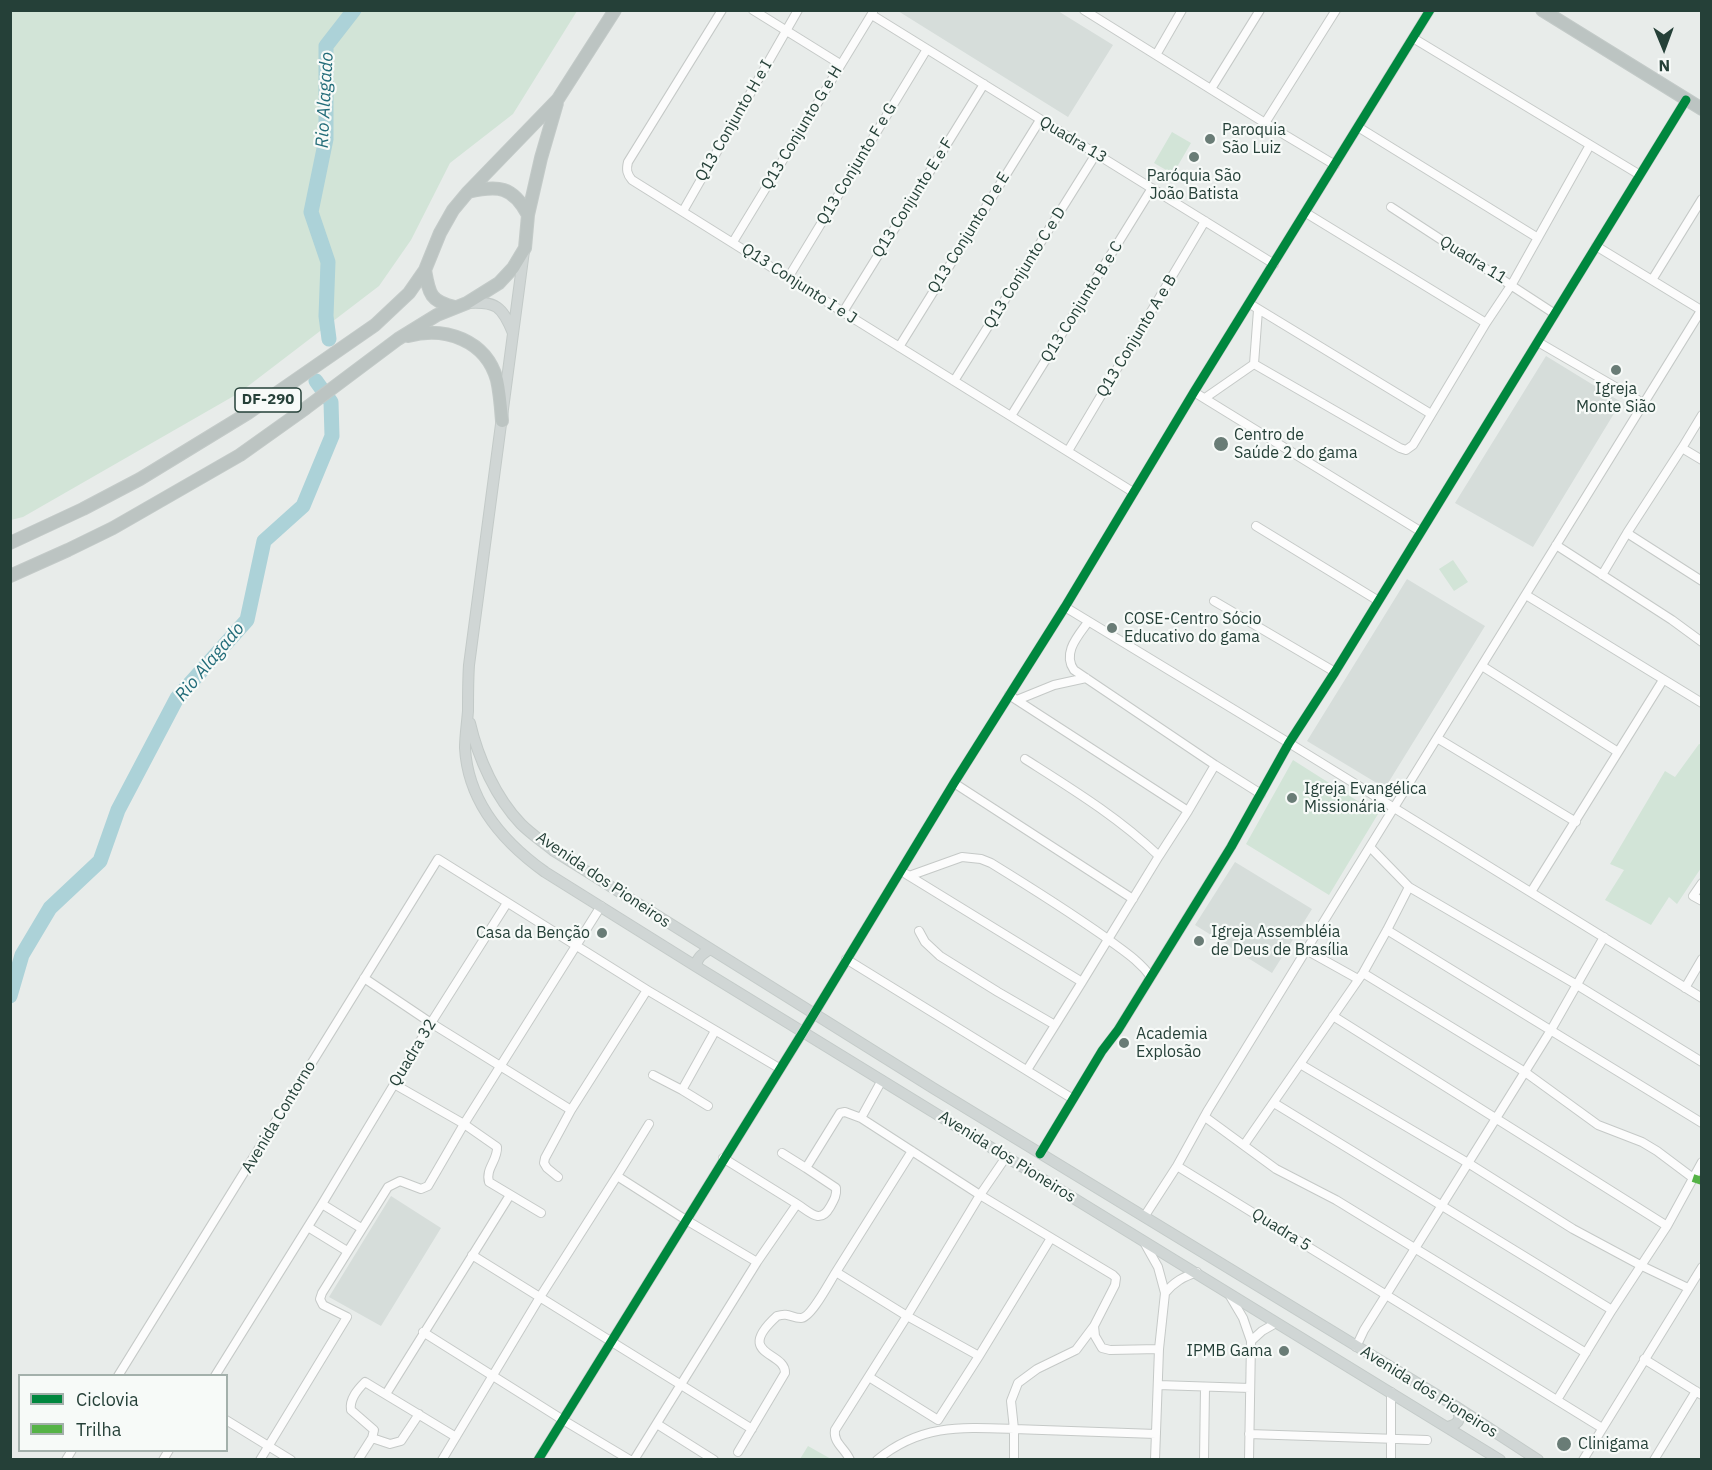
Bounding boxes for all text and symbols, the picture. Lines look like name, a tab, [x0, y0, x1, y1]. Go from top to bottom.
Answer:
north arrow	[1634, 18, 1694, 78]
water label: Rio Alagado	[312, 51, 338, 149]
text: N	[1658, 56, 1670, 76]
street label: Q13 Conjunto H e I	[691, 57, 777, 185]
street label: Q13 Conjunto G e H	[757, 62, 847, 194]
street label: Q13 Conjunto F e G	[813, 99, 901, 229]
street label: Quadra 13	[1036, 112, 1110, 168]
place label: Paroquia São Luiz	[1222, 120, 1286, 158]
marker: Paroquia São Luiz	[1203, 132, 1217, 146]
street label: Q13 Conjunto E e F	[868, 135, 958, 261]
marker: Paróquia São João Batista	[1187, 150, 1201, 164]
place label: Paróquia São João Batista	[1147, 166, 1241, 204]
street label: Q13 Conjunto D e E	[924, 169, 1014, 297]
street label: Q13 Conjunto C e D	[980, 204, 1070, 332]
street label: Quadra 11	[1436, 232, 1510, 288]
street label: Q13 Conjunto B e C	[1037, 238, 1127, 366]
street label: Q13 Conjunto I e J	[738, 240, 860, 328]
street label: Q13 Conjunto A e B	[1093, 271, 1181, 401]
marker: Igreja Monte Sião	[1609, 363, 1623, 377]
place label: Igreja Monte Sião	[1576, 379, 1656, 417]
road number: DF-290	[235, 388, 301, 412]
place label: Centro de Saúde 2 do gama	[1234, 425, 1358, 463]
marker: Centro de Saúde 2 do gama	[1212, 435, 1230, 453]
place label: COSE-Centro Sócio Educativo do gama	[1124, 609, 1262, 647]
water label: Rio Alagado	[171, 618, 249, 706]
marker: COSE-Centro Sócio Educativo do gama	[1105, 621, 1119, 635]
place label: Igreja Evangélica Missionária	[1304, 779, 1427, 817]
marker: Igreja Evangélica Missionária	[1285, 791, 1299, 805]
street label: Avenida dos Pioneiros	[532, 828, 674, 932]
place label: Igreja Assembléia de Deus de Brasília	[1211, 922, 1348, 960]
place label: Casa da Benção	[476, 923, 590, 943]
marker: Casa da Benção	[595, 926, 609, 940]
marker: Igreja Assembléia de Deus de Brasília	[1192, 934, 1206, 948]
street label: Quadra 32	[385, 1016, 441, 1090]
place label: Academia Explosão	[1136, 1024, 1207, 1062]
marker: Academia Explosão	[1117, 1036, 1131, 1050]
street label: Avenida Contorno	[238, 1057, 320, 1177]
street label: Avenida dos Pioneiros	[935, 1107, 1079, 1207]
street label: Quadra 5	[1248, 1204, 1314, 1256]
place label: IPMB Gama	[1187, 1341, 1272, 1361]
street label: Avenida dos Pioneiros	[1357, 1342, 1501, 1442]
marker: IPMB Gama	[1277, 1344, 1291, 1358]
legend	[18, 1374, 228, 1452]
text: Ciclovia	[76, 1388, 139, 1411]
text: Trilha	[76, 1418, 121, 1441]
place label: Clinigama	[1578, 1434, 1649, 1454]
marker: Clinigama	[1555, 1435, 1573, 1453]

